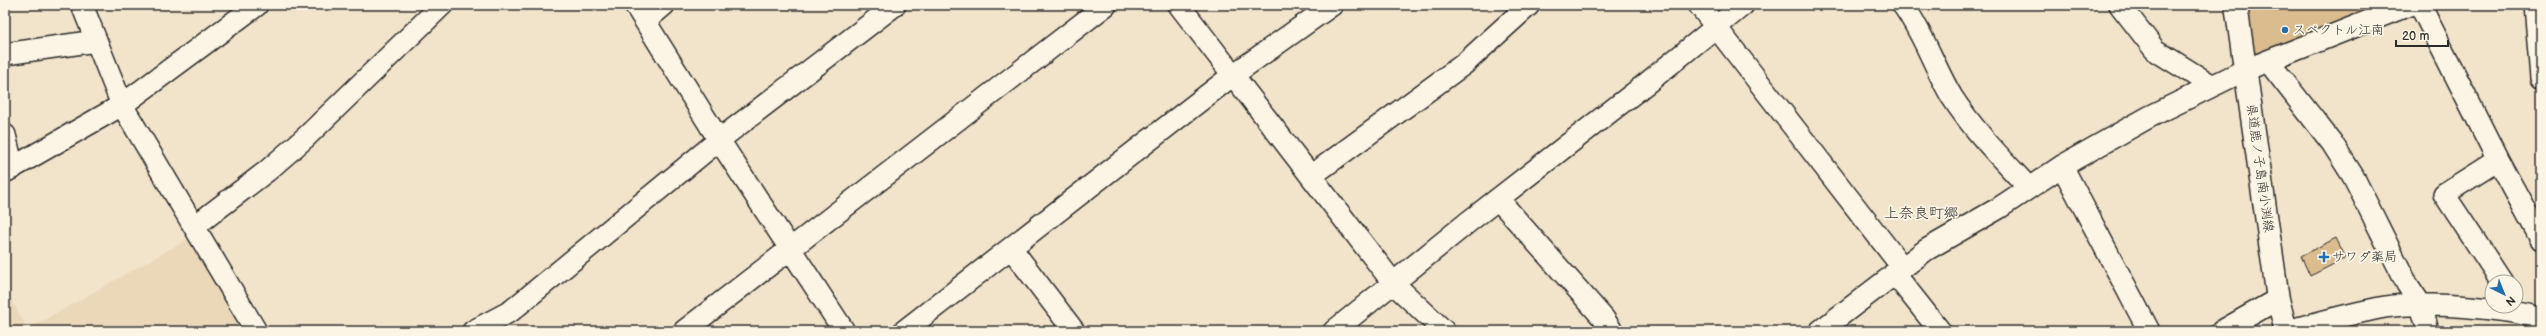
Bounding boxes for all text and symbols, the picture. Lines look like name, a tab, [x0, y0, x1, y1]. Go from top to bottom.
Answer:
place label: スペクトル江南	[2293, 22, 2384, 38]
scale bar	[2396, 22, 2448, 48]
marker: スペクトル江南	[2280, 25, 2290, 35]
text: 20 m	[2402, 29, 2429, 44]
street label: 県道鹿ノ子島南小渕線	[2243, 103, 2277, 234]
district label: 上奈良町郷	[1883, 204, 1959, 223]
place label: サワダ薬局	[2332, 249, 2397, 265]
marker: サワダ薬局	[2319, 252, 2329, 262]
north arrow	[2484, 274, 2524, 314]
text: N	[2503, 293, 2518, 309]

